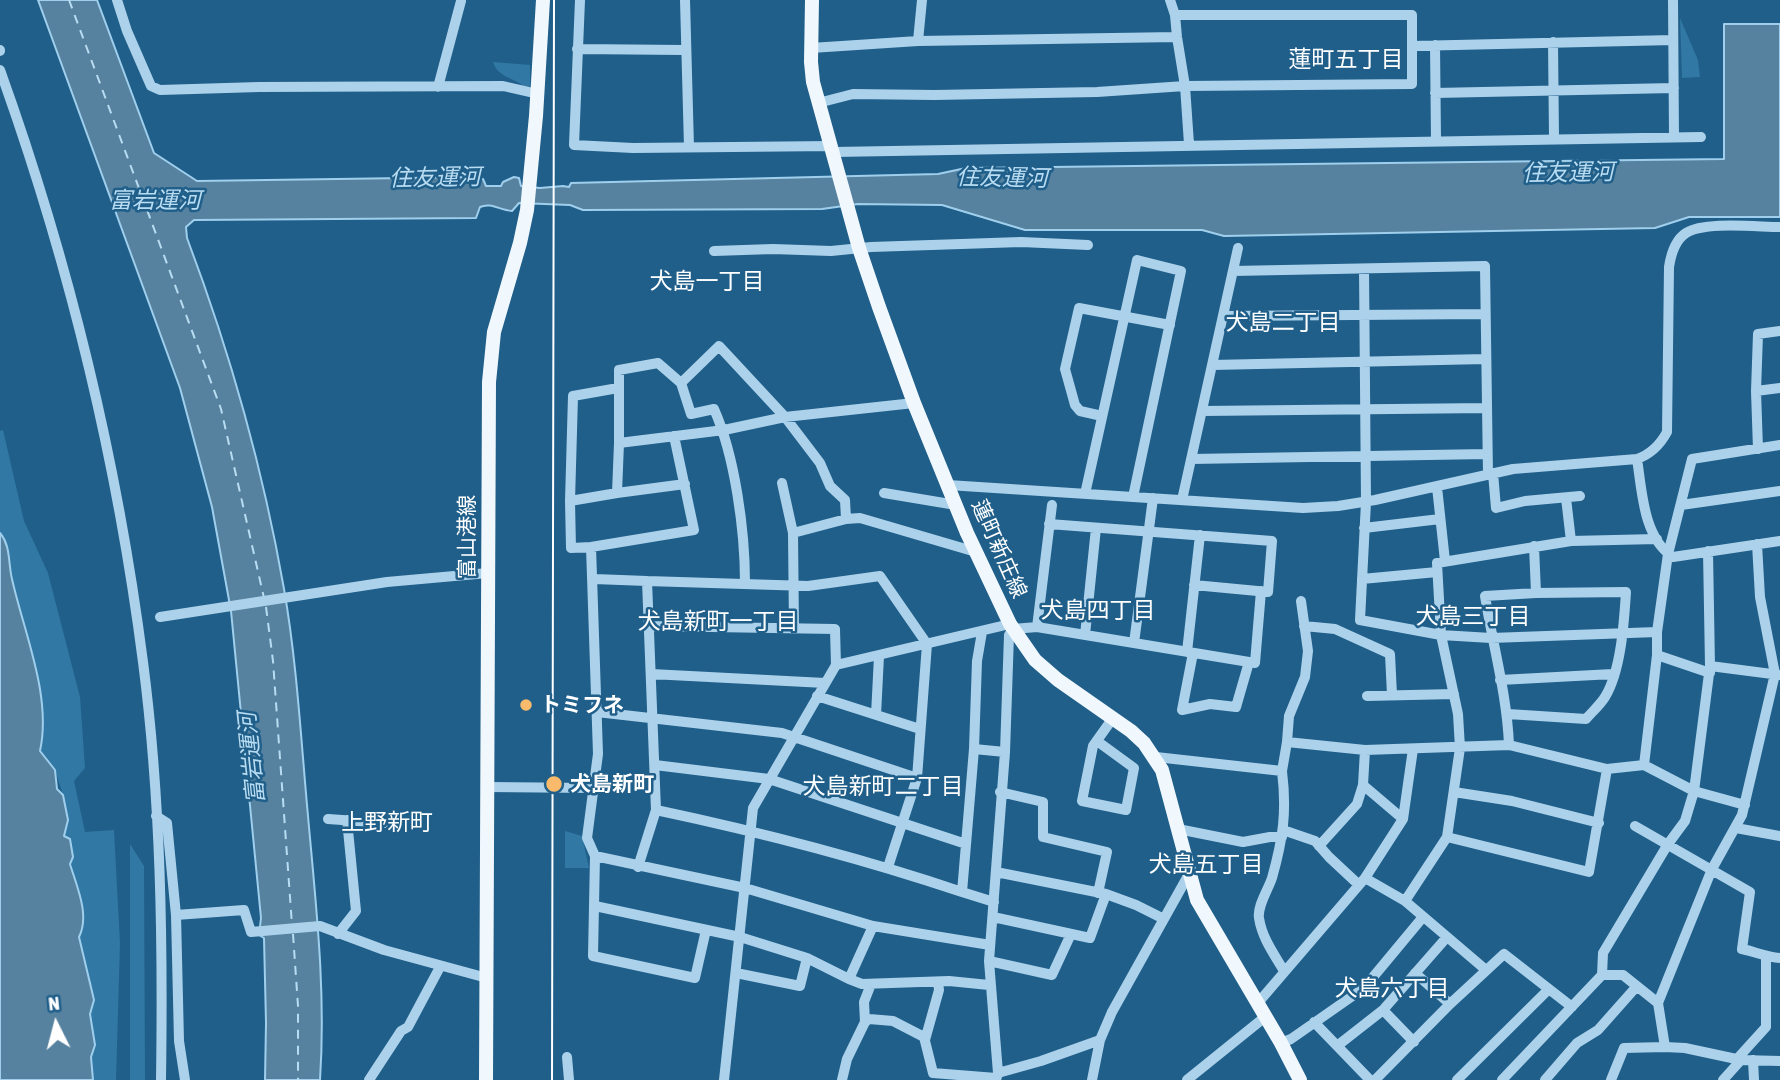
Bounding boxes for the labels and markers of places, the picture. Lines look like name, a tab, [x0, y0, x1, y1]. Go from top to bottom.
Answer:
place label: トミフネ	[540, 692, 624, 718]
marker: トミフネ	[518, 697, 534, 713]
place label: 犬島新町	[570, 771, 654, 797]
marker: 犬島新町	[544, 774, 564, 794]

